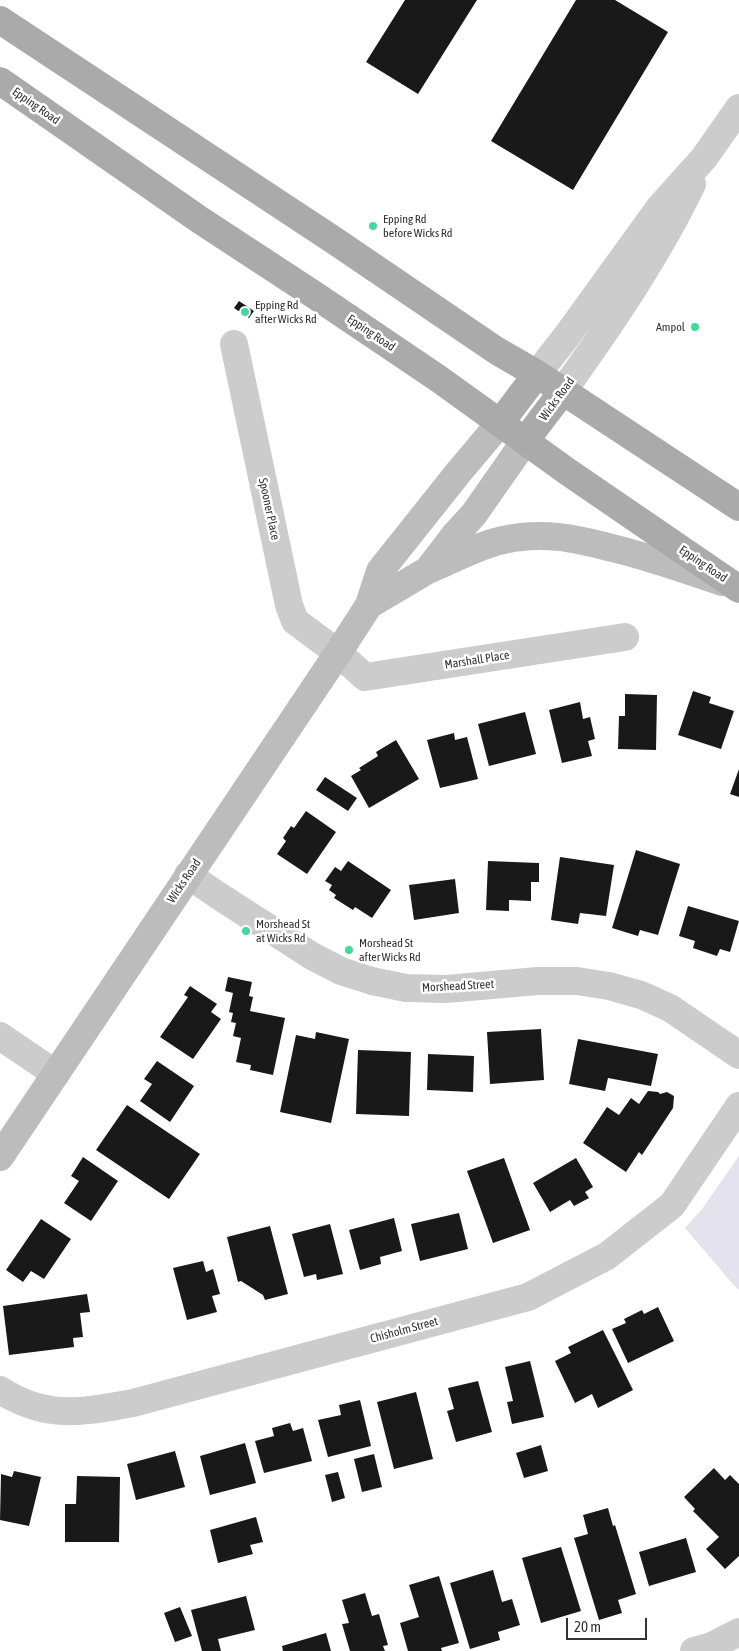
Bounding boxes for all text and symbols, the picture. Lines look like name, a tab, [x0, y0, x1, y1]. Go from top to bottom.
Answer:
street label: Epping Road	[9, 84, 63, 128]
place label: Epping Rd before Wicks Rd	[383, 212, 452, 240]
marker: Epping Rd before Wicks Rd	[367, 220, 379, 232]
place label: Epping Rd after Wicks Rd	[255, 298, 317, 326]
marker: Epping Rd after Wicks Rd	[239, 306, 251, 318]
street label: Epping Road	[344, 312, 398, 354]
place label: Ampol	[656, 320, 685, 334]
marker: Ampol	[689, 321, 701, 333]
street label: Wicks Road	[536, 375, 578, 423]
street label: Spooner Place	[255, 477, 283, 541]
street label: Epping Road	[676, 543, 730, 585]
street label: Marshall Place	[444, 648, 510, 672]
street label: Wicks Road	[164, 856, 204, 906]
place label: Morshead St at Wicks Rd	[256, 917, 310, 945]
marker: Morshead St at Wicks Rd	[240, 925, 252, 937]
place label: Morshead St after Wicks Rd	[359, 936, 421, 964]
marker: Morshead St after Wicks Rd	[343, 944, 355, 956]
street label: Morshead Street	[422, 977, 494, 995]
street label: Chisholm Street	[369, 1314, 439, 1346]
scale bar	[569, 1608, 650, 1640]
text: 20 m	[574, 1618, 601, 1635]

